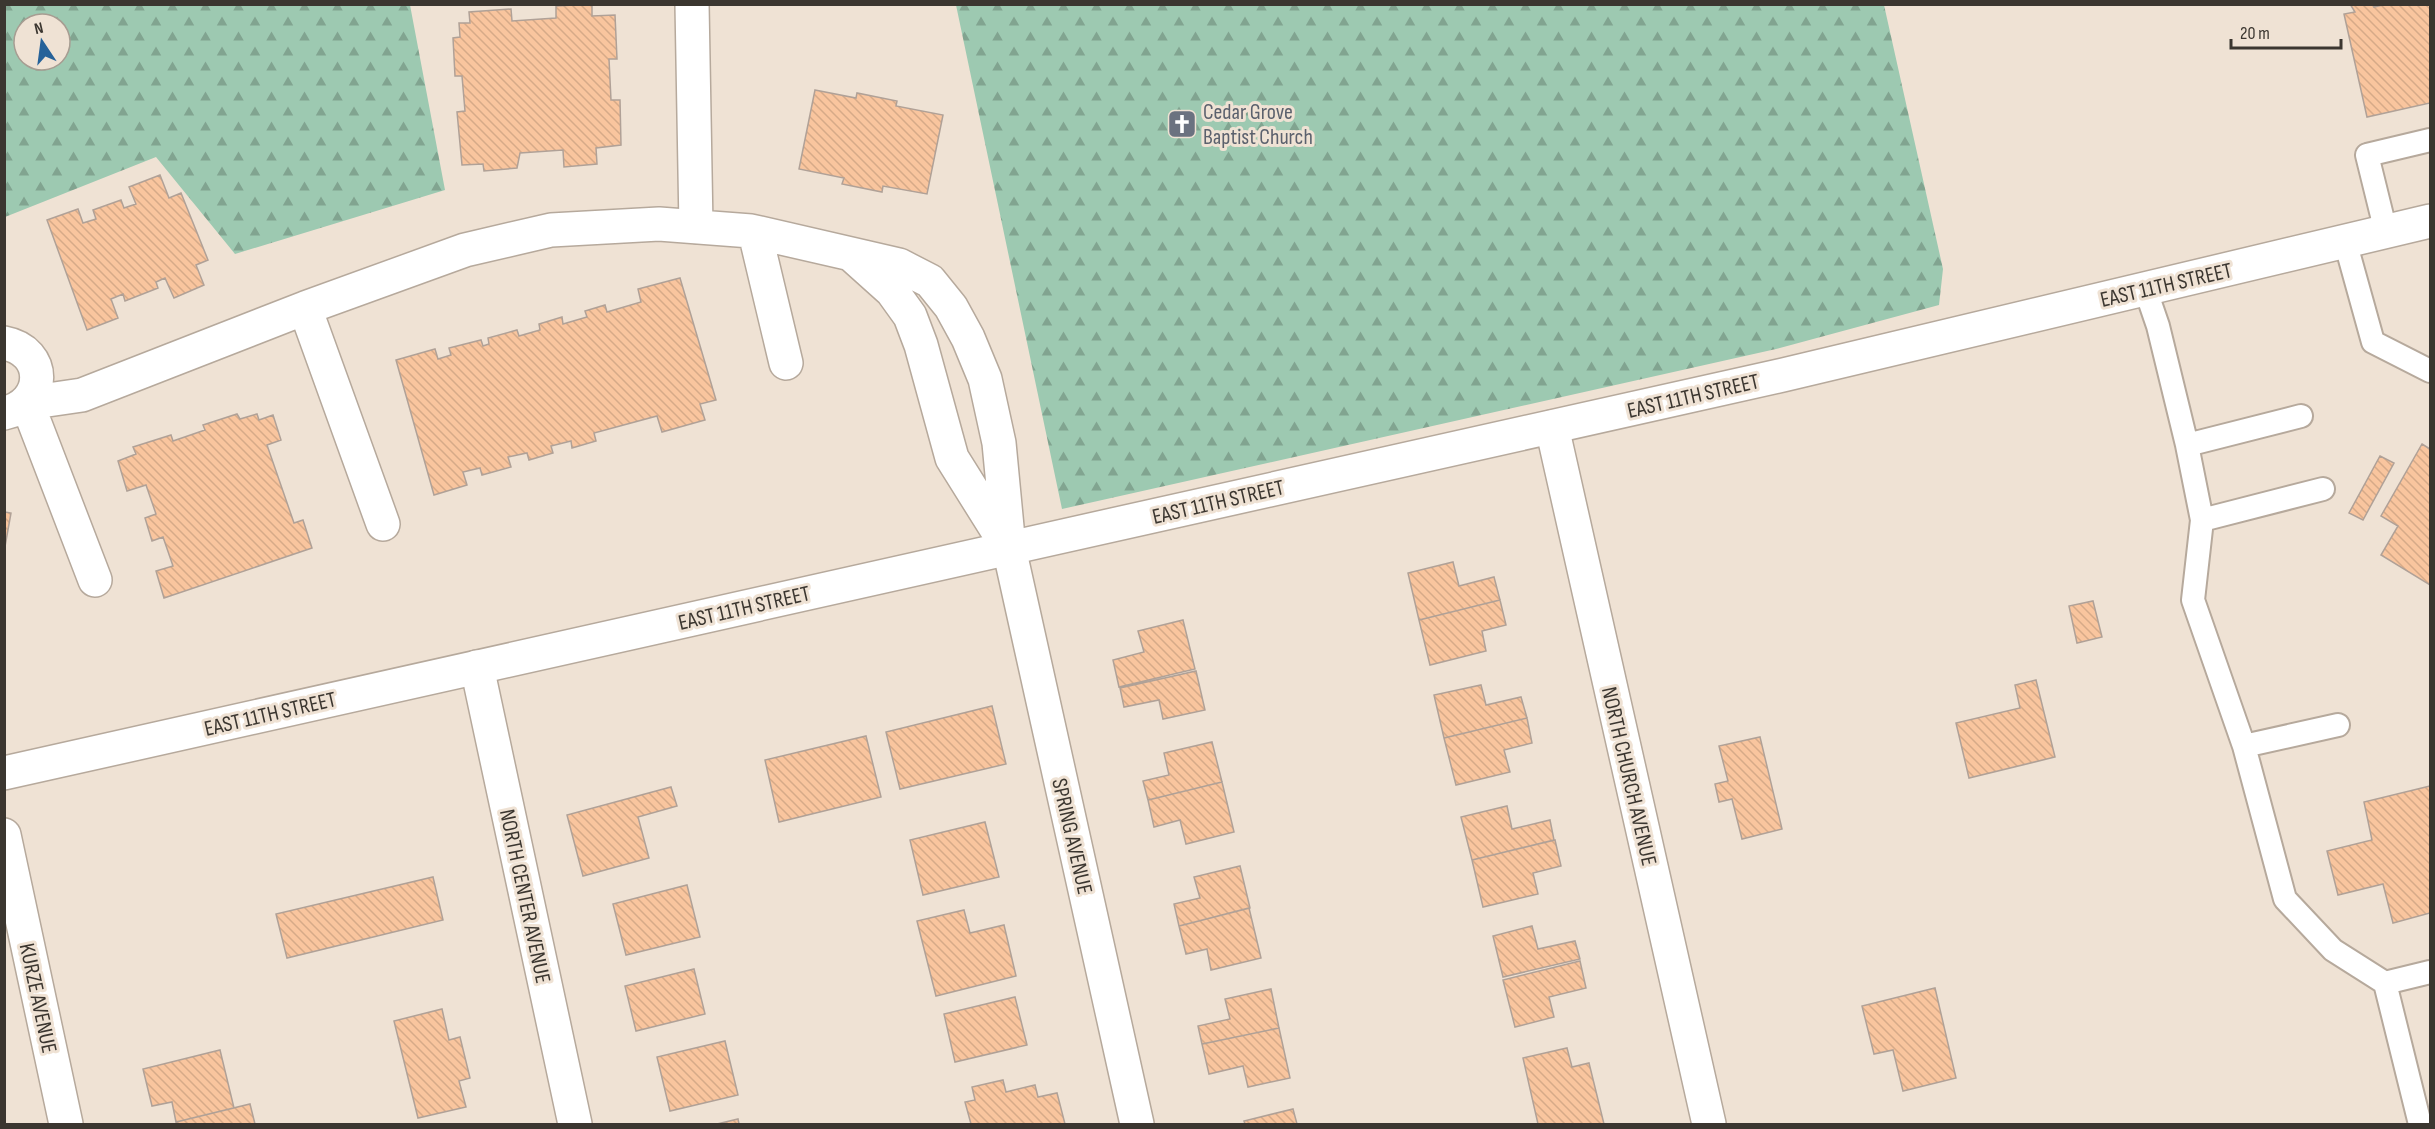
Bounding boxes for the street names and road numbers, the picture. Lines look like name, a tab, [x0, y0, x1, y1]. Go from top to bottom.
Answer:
street label: EAST 11TH STREET	[2098, 257, 2235, 314]
street label: EAST 11TH STREET	[1625, 368, 1762, 425]
street label: EAST 11TH STREET	[1150, 474, 1287, 531]
street label: EAST 11TH STREET	[676, 580, 813, 637]
street label: NORTH CHURCH AVENUE	[1595, 684, 1662, 868]
street label: EAST 11TH STREET	[202, 686, 339, 743]
street label: SPRING AVENUE	[1045, 776, 1098, 897]
street label: NORTH CENTER AVENUE	[493, 807, 556, 986]
street label: KURZE AVENUE	[13, 941, 62, 1056]

